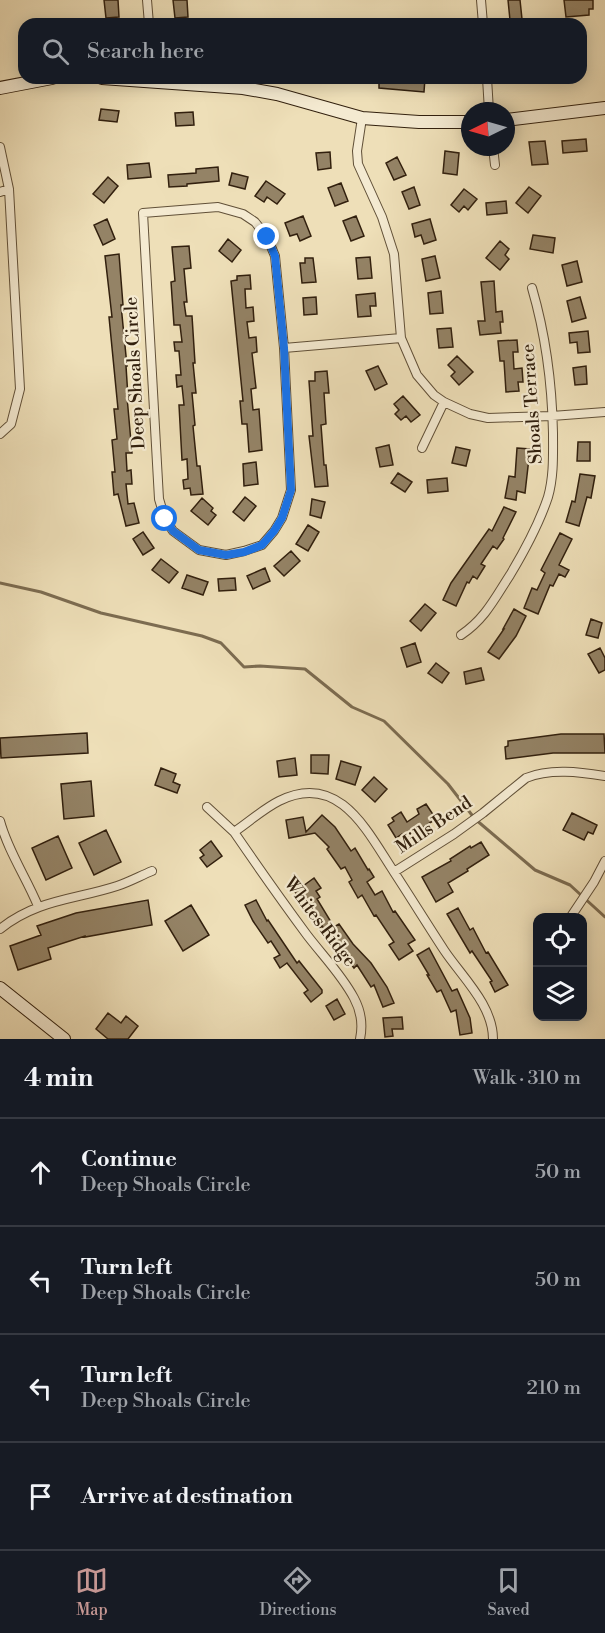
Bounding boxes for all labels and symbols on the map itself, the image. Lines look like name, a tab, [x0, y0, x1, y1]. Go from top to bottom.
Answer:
north arrow	[461, 102, 515, 156]
route end	[253, 223, 279, 249]
street label: Deep Shoals Circle	[120, 296, 150, 450]
street label: Shoals Terrace	[516, 343, 548, 465]
route start	[151, 505, 177, 531]
street label: Mills Bend	[392, 791, 477, 859]
street label: Whites Ridge	[278, 872, 361, 971]

